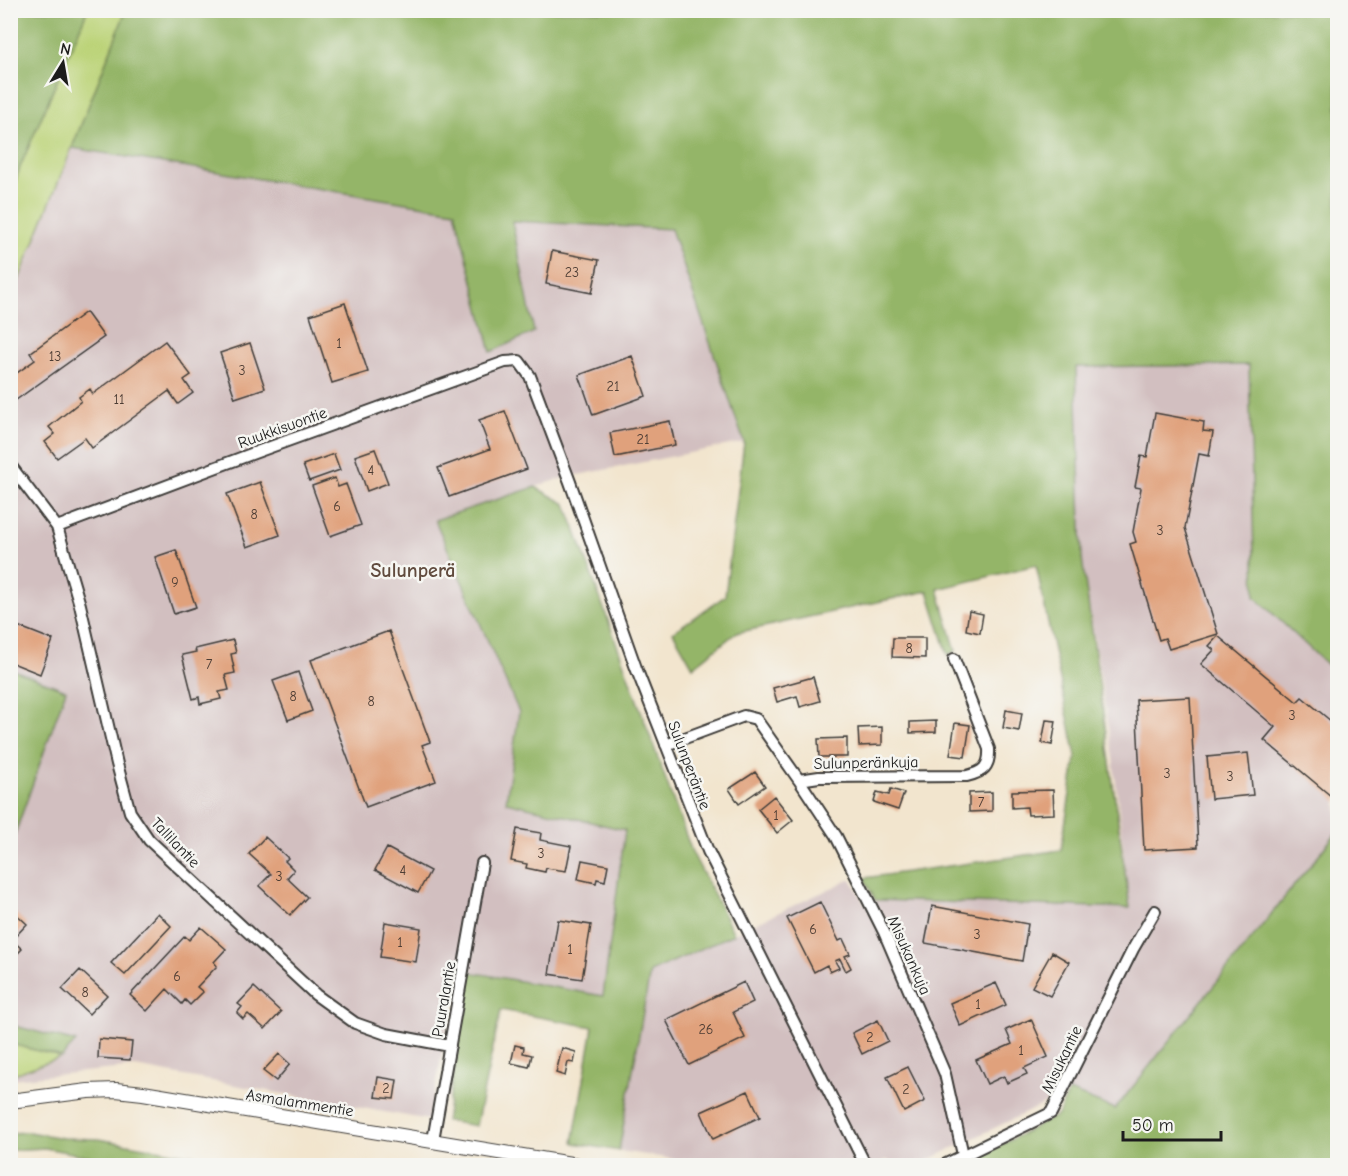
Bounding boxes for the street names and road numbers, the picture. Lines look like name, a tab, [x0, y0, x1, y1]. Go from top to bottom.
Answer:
street label: Ruukkisuontie	[235, 404, 329, 452]
street label: Sulunperäntie	[664, 719, 714, 812]
street label: Sulunperänkuja	[813, 753, 919, 773]
street label: Tallilantie	[147, 814, 203, 871]
street label: Misukankuja	[884, 913, 934, 998]
street label: Puuralantie	[428, 960, 459, 1038]
street label: Misukantie	[1038, 1023, 1086, 1096]
street label: Asmalammentie	[245, 1086, 355, 1120]

